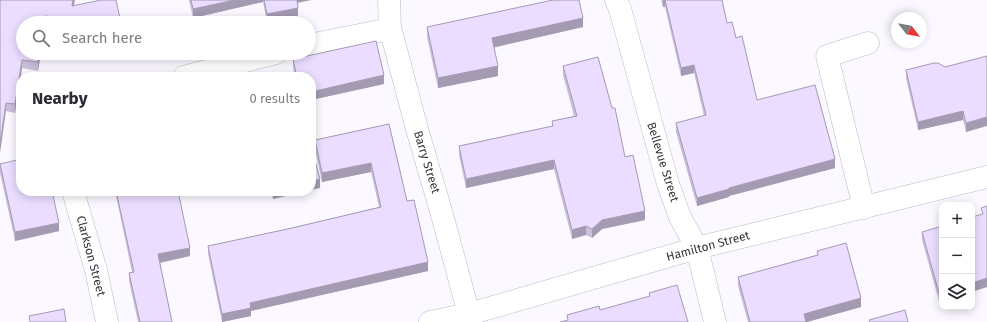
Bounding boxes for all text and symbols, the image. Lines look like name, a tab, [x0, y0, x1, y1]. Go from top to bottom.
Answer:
north arrow	[891, 12, 927, 48]
search box	[16, 16, 316, 60]
icon: search	[30, 27, 52, 49]
text: Search here	[62, 29, 142, 47]
text: Nearby	[32, 88, 87, 109]
text: 0 results	[249, 91, 300, 106]
street label: Bellevue Street	[644, 121, 682, 204]
street label: Barry Street	[411, 129, 443, 196]
map controls	[939, 202, 975, 310]
button: +	[939, 202, 975, 238]
street label: Clarkson Street	[74, 214, 109, 298]
street label: Hamilton Street	[665, 228, 752, 264]
button: −	[939, 238, 975, 274]
button: layers	[939, 274, 975, 310]

